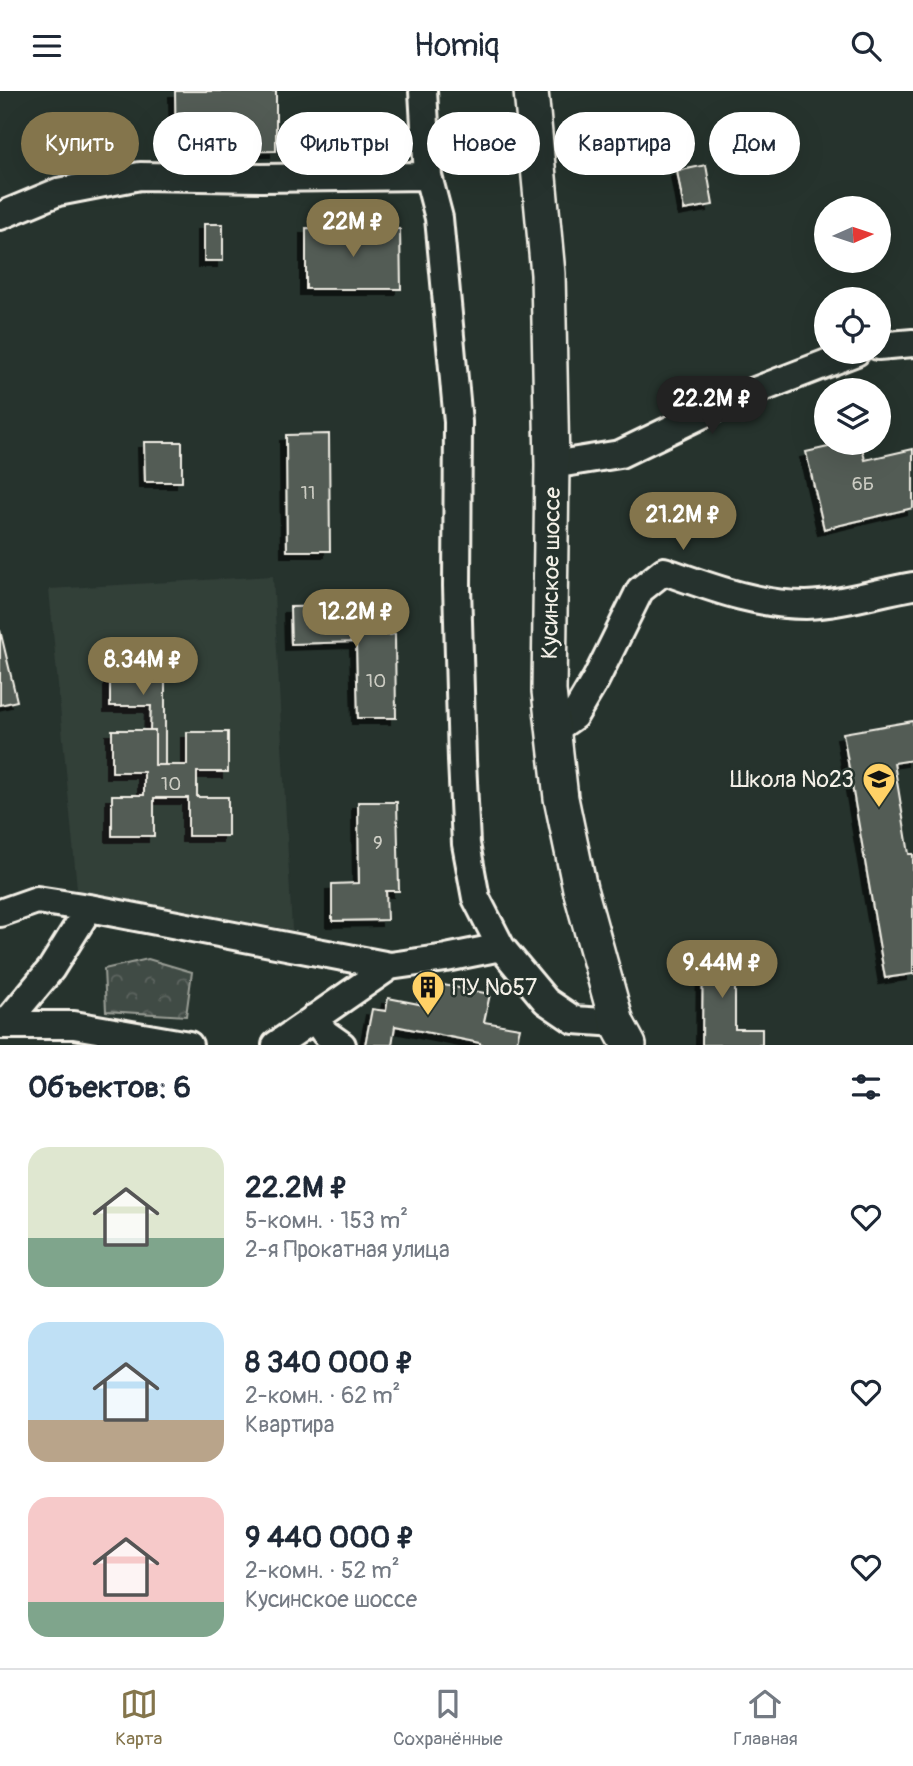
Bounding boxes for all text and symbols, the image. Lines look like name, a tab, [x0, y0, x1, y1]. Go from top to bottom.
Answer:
text: Homiq	[414, 26, 499, 66]
icon: menu	[28, 27, 66, 65]
icon: search	[847, 27, 885, 65]
chip: Купить	[21, 112, 139, 175]
chip: Снять	[153, 112, 262, 175]
chip: Фильтры	[276, 112, 413, 175]
chip: Новое	[427, 112, 540, 175]
chip: Квартира	[554, 112, 695, 175]
chip: Дом	[709, 112, 800, 175]
north arrow	[814, 196, 891, 273]
map controls	[814, 196, 891, 455]
pin: 22M ₽	[304, 199, 402, 259]
text: 22M ₽	[322, 207, 384, 236]
button: locate	[814, 287, 891, 364]
pin: 22.2M ₽	[647, 377, 777, 436]
button: layers	[814, 378, 891, 455]
text: 22.2M ₽	[673, 384, 751, 413]
house number: 6Б	[852, 472, 874, 496]
house number: 11	[301, 481, 315, 505]
street label: Кусинское шоссе	[535, 486, 567, 659]
pin: 21.2M ₽	[618, 493, 748, 552]
text: 21.2M ₽	[645, 500, 721, 529]
pin: 12.2M ₽	[291, 589, 421, 649]
text: 12.2M ₽	[318, 597, 394, 626]
pin: 8.34M ₽	[78, 637, 208, 697]
text: 8.34M ₽	[104, 645, 182, 674]
house number: 10	[366, 669, 386, 693]
school or university icon: Школа №23	[860, 760, 898, 809]
place label: Школа №23	[730, 765, 854, 794]
house number: 10	[161, 772, 181, 796]
house number: 9	[373, 831, 383, 855]
pin: 9.44M ₽	[657, 941, 787, 1000]
text: 9.44M ₽	[683, 948, 761, 977]
building icon: ПУ №57	[409, 968, 447, 1017]
place label: ПУ №57	[452, 973, 537, 1002]
icon: filters	[847, 1068, 885, 1106]
text: Объектов: 6	[28, 1069, 191, 1106]
text: 22.2M ₽	[245, 1169, 348, 1206]
icon: home	[84, 1175, 168, 1259]
icon: heart	[847, 1198, 885, 1236]
text: 5-комн. · 153 m²	[245, 1206, 408, 1235]
text: 2-я Прокатная улица	[245, 1235, 450, 1264]
text: 8 340 000 ₽	[245, 1344, 414, 1381]
icon: home	[84, 1350, 168, 1434]
icon: heart	[847, 1373, 885, 1411]
text: 2-комн. · 62 m²	[245, 1381, 400, 1410]
text: Квартира	[245, 1410, 334, 1439]
text: 9 440 000 ₽	[245, 1519, 415, 1556]
icon: home	[84, 1525, 168, 1609]
icon: heart	[847, 1548, 885, 1586]
text: 2-комн. · 52 m²	[245, 1556, 400, 1585]
text: Кусинское шоссе	[245, 1585, 417, 1614]
tab: Карта	[115, 1685, 162, 1751]
tab: Сохранённые	[393, 1685, 503, 1751]
tab: Главная	[733, 1685, 798, 1751]

